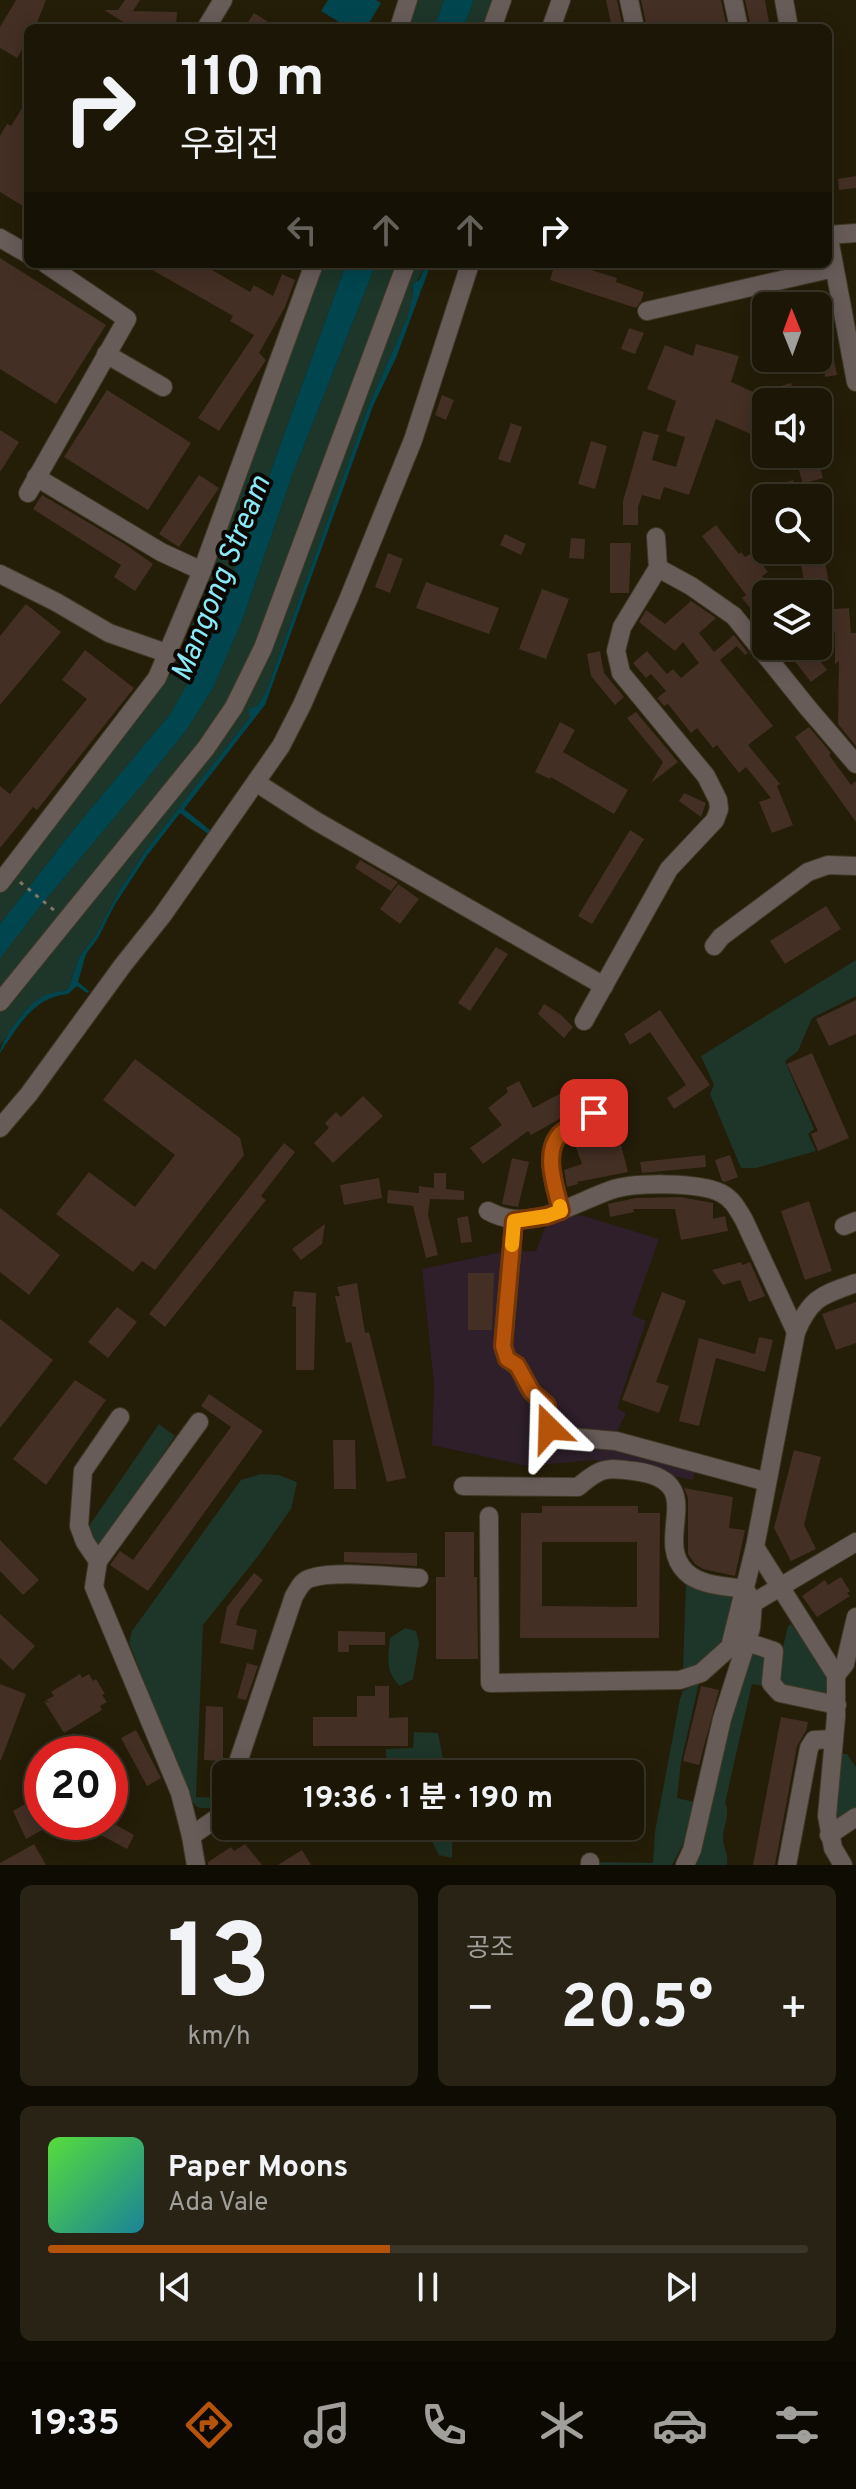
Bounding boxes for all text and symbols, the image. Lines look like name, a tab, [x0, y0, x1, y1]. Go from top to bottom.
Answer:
text: 110 m	[180, 45, 325, 115]
icon: right	[48, 56, 152, 160]
text: 우회전	[180, 124, 279, 170]
icon: left	[280, 208, 324, 252]
icon: ahead	[364, 208, 408, 252]
icon: ahead	[448, 208, 492, 252]
icon: right	[532, 208, 576, 252]
north arrow	[752, 292, 832, 372]
map controls	[752, 292, 832, 660]
button: sound	[752, 388, 832, 468]
water label: Mangong Stream	[164, 470, 281, 687]
button: search	[752, 484, 832, 564]
button: layers	[752, 580, 832, 660]
pin	[560, 1079, 628, 1147]
icon: arrive	[572, 1091, 616, 1135]
position arrow	[507, 1386, 591, 1470]
speed limit sign: 20	[24, 1736, 128, 1840]
text: 19:36 · 1 분 · 190 m	[303, 1781, 553, 1818]
text: 13	[167, 1903, 271, 2035]
text: 공조	[466, 1933, 514, 1966]
text: 20.5°	[561, 1973, 713, 2049]
text: −	[466, 1983, 494, 2039]
text: +	[780, 1983, 808, 2039]
text: km/h	[187, 2021, 251, 2054]
text: Paper Moons	[168, 2150, 348, 2187]
text: Ada Vale	[168, 2187, 268, 2220]
icon: previous	[153, 2265, 197, 2309]
icon: pause	[406, 2265, 450, 2309]
icon: next	[659, 2265, 703, 2309]
icon: directions	[181, 2397, 237, 2453]
icon: music	[299, 2397, 355, 2453]
icon: phone	[416, 2397, 472, 2453]
icon: climate	[534, 2397, 590, 2453]
icon: car	[652, 2397, 708, 2453]
icon: filters	[769, 2397, 825, 2453]
text: 19:35	[31, 2402, 120, 2448]

